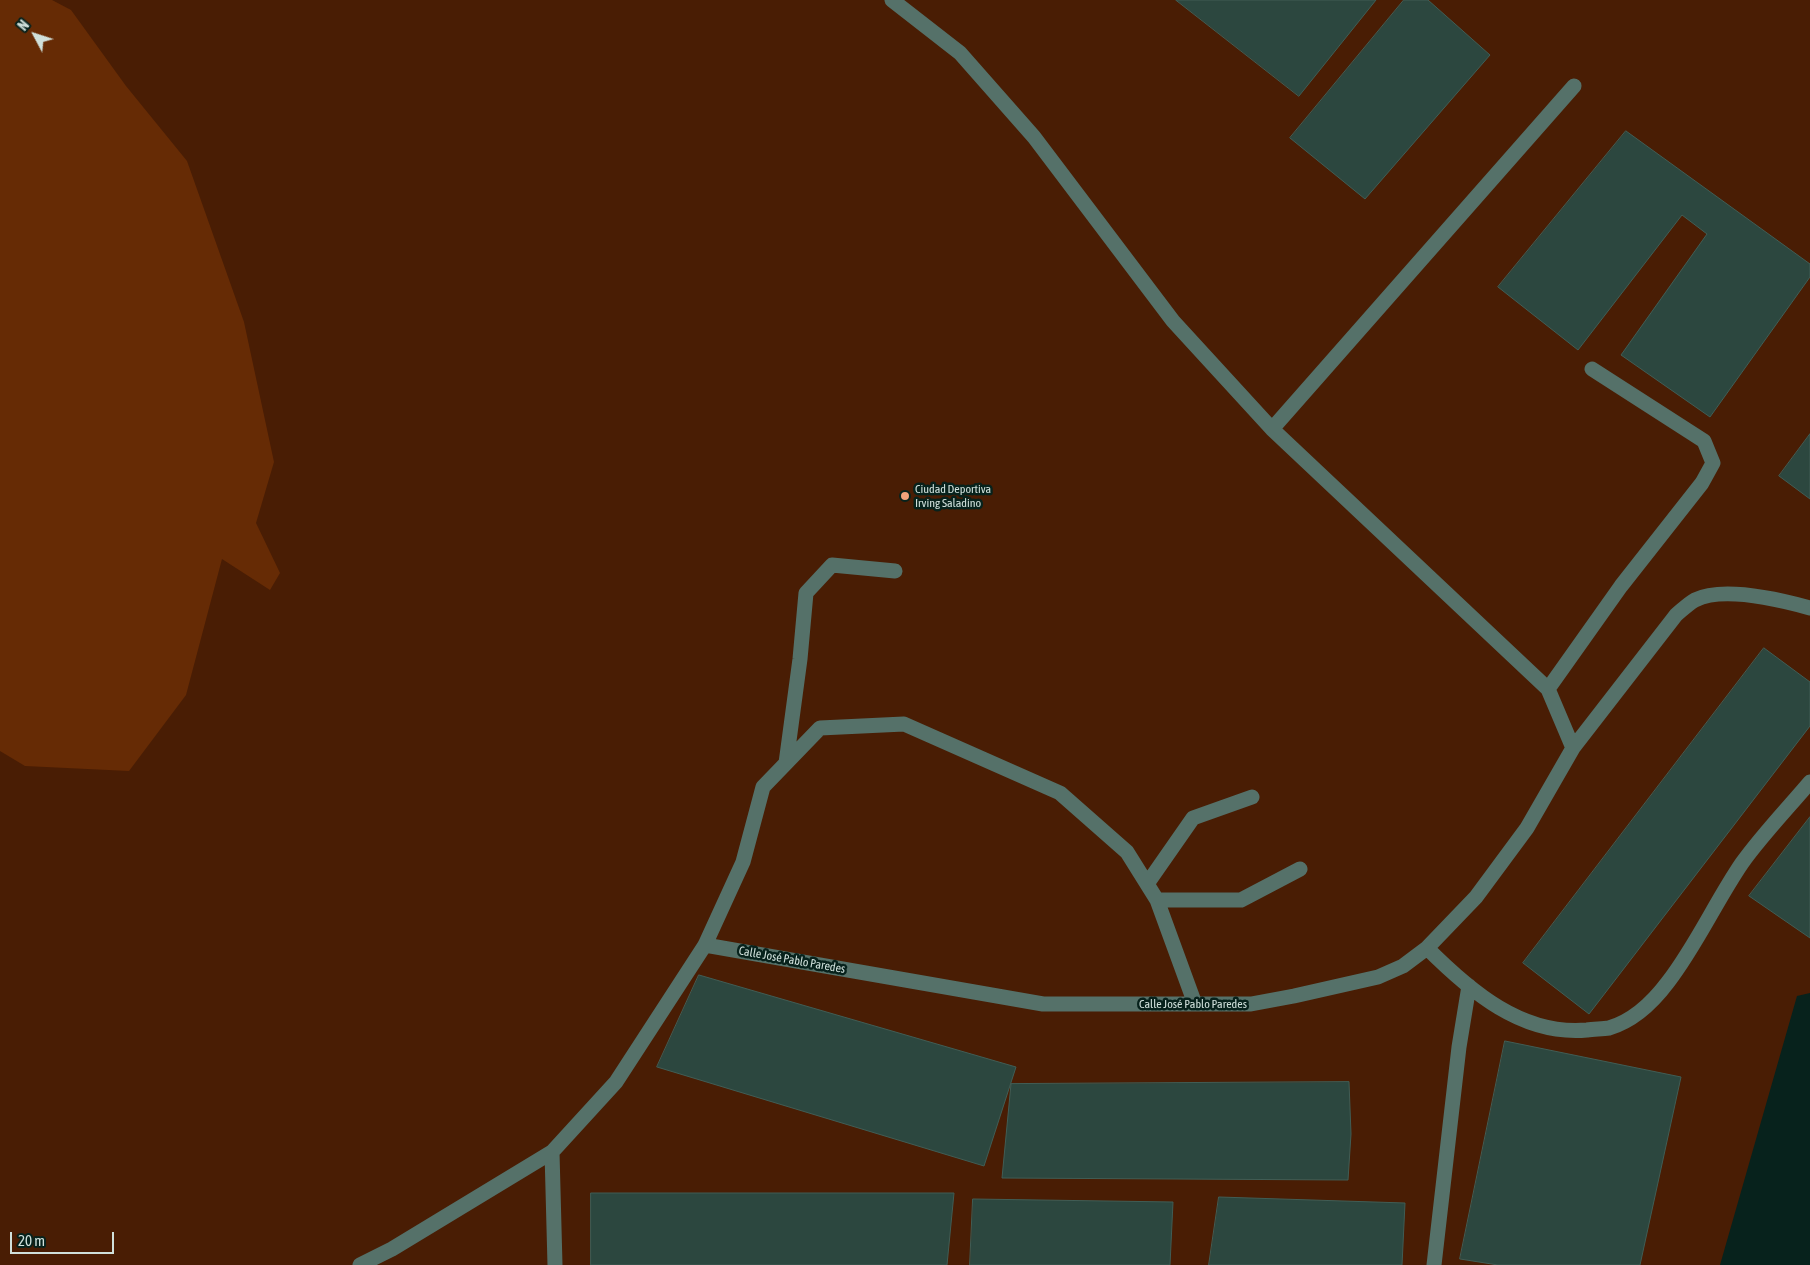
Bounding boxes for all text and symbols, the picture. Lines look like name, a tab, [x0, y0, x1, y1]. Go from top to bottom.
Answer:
north arrow	[10, 10, 60, 60]
text: N	[15, 17, 32, 34]
place label: Ciudad Deportiva Irving Saladino	[915, 482, 991, 510]
marker: Ciudad Deportiva Irving Saladino	[899, 490, 911, 502]
street label: Calle José Pablo Paredes	[738, 944, 846, 976]
street label: Calle José Pablo Paredes	[1139, 997, 1247, 1011]
scale bar	[12, 1222, 116, 1254]
text: 20 m	[18, 1232, 45, 1249]

